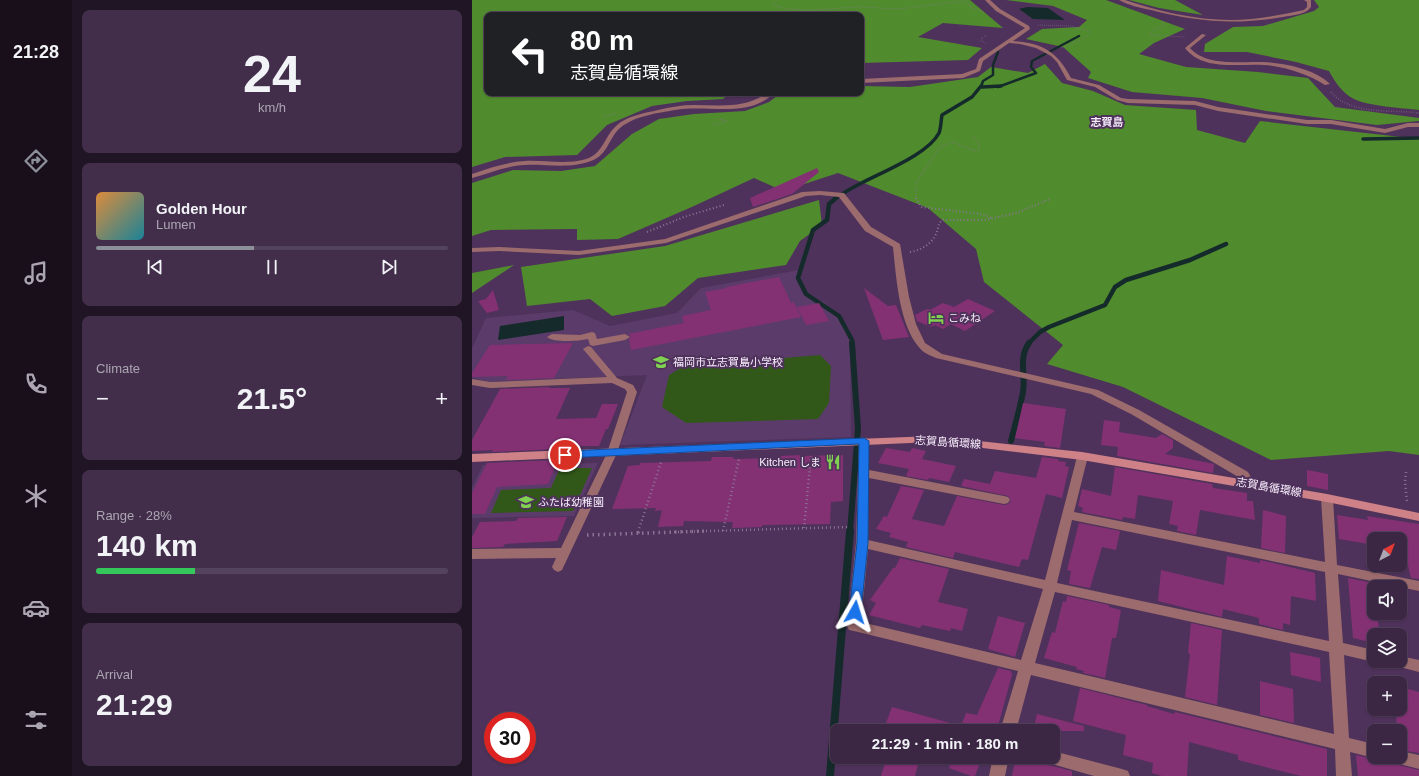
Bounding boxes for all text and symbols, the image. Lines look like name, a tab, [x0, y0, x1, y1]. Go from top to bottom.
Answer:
text: 80 m	[570, 25, 634, 56]
icon: left	[504, 28, 556, 80]
text: 21:28	[13, 42, 59, 62]
text: 24	[243, 45, 301, 103]
text: 志賀島循環線	[570, 63, 678, 83]
text: km/h	[258, 100, 286, 115]
district label: 志賀島	[1091, 116, 1124, 128]
icon: directions	[22, 147, 50, 175]
text: Golden Hour	[156, 200, 247, 217]
text: Lumen	[156, 217, 196, 232]
icon: previous	[144, 256, 166, 278]
icon: pause	[261, 256, 283, 278]
icon: next	[378, 256, 400, 278]
icon: music	[22, 259, 50, 287]
hotel icon: こみね	[927, 309, 945, 327]
place label: こみね	[948, 312, 981, 324]
school or university icon: 福岡市立志賀島小学校	[652, 353, 670, 371]
place label: 福岡市立志賀島小学校	[673, 356, 783, 368]
text: Climate	[96, 361, 140, 376]
icon: phone	[22, 370, 50, 398]
text: 21.5°	[237, 382, 307, 415]
text: −	[96, 386, 109, 411]
text: +	[435, 386, 448, 411]
street label: 志賀島循環線	[915, 434, 981, 450]
pin	[548, 438, 582, 472]
icon: arrive	[554, 444, 576, 466]
restaurant icon: Kitchen しま	[824, 453, 842, 471]
place label: Kitchen しま	[759, 456, 821, 468]
street label: 志賀島循環線	[1235, 475, 1303, 499]
icon: climate	[22, 482, 50, 510]
school or university icon: ふたば幼稚園	[517, 493, 535, 511]
place label: ふたば幼稚園	[538, 496, 604, 508]
text: Range · 28%	[96, 508, 172, 523]
text: 140 km	[96, 529, 198, 562]
north arrow	[1367, 532, 1407, 572]
map controls	[1367, 532, 1407, 764]
button: sound	[1367, 580, 1407, 620]
position arrow	[834, 591, 876, 633]
icon: car	[22, 594, 50, 622]
button: layers	[1367, 628, 1407, 668]
text: Arrival	[96, 667, 133, 682]
button: +	[1367, 676, 1407, 716]
text: 21:29	[96, 688, 173, 721]
icon: filters	[22, 706, 50, 734]
speed limit sign: 30	[484, 712, 536, 764]
button: −	[1367, 724, 1407, 764]
text: 21:29 · 1 min · 180 m	[872, 735, 1018, 752]

